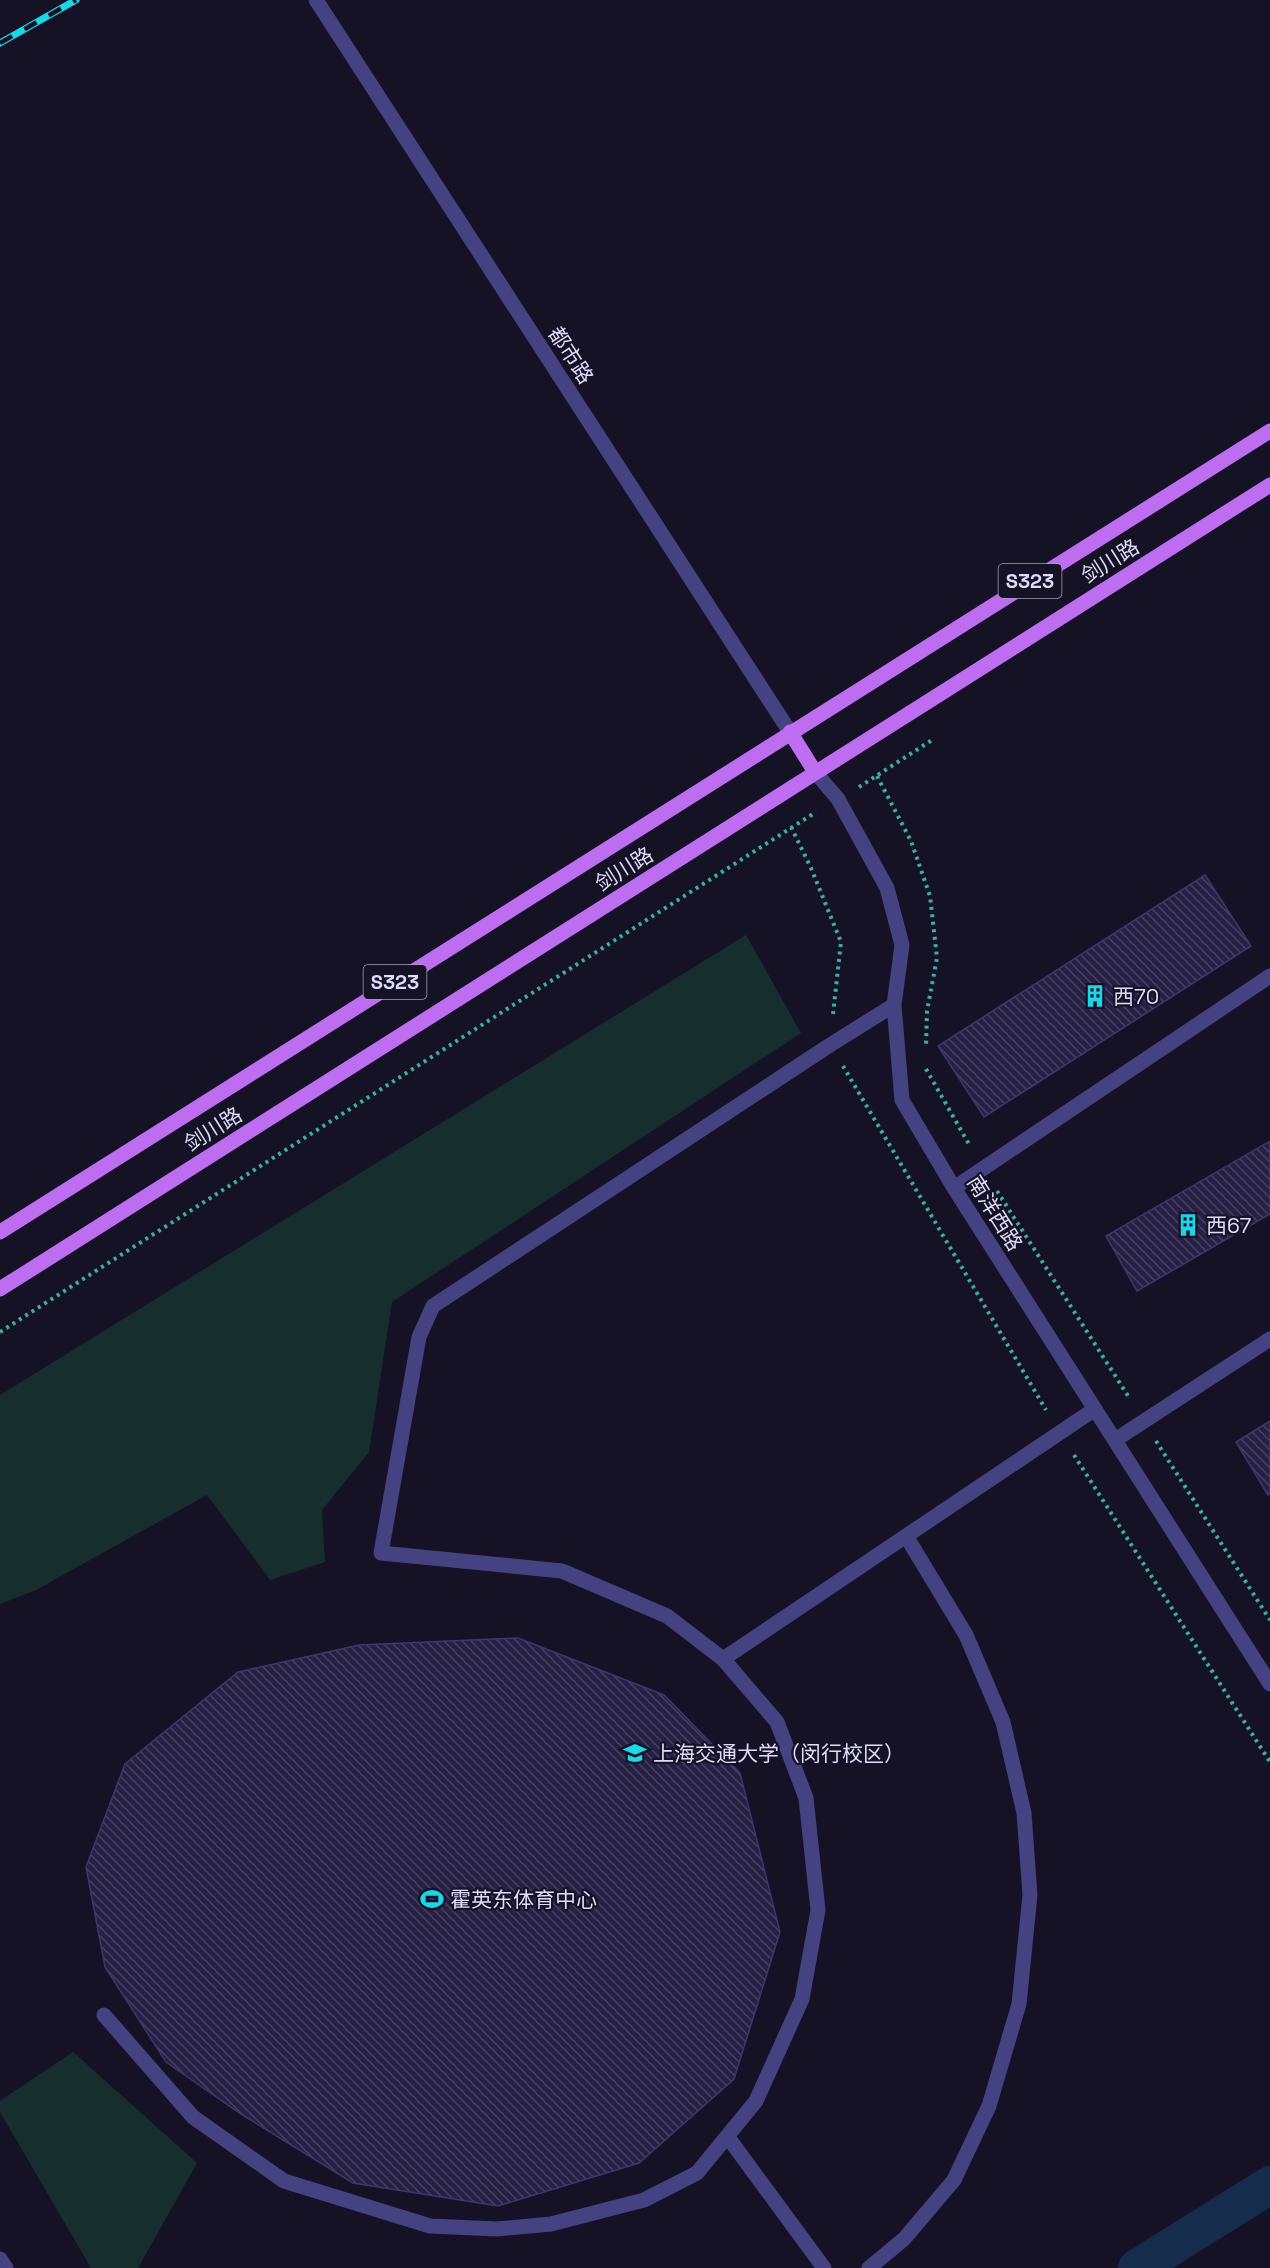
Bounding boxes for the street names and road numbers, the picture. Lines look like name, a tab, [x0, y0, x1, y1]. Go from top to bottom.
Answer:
street label: 都市路	[543, 321, 599, 389]
street label: 剑川路	[1076, 533, 1144, 589]
road number: S323	[998, 564, 1062, 598]
street label: 剑川路	[590, 841, 658, 897]
road number: S323	[364, 965, 426, 999]
street label: 剑川路	[179, 1101, 247, 1157]
street label: 南洋西路	[961, 1170, 1029, 1256]

